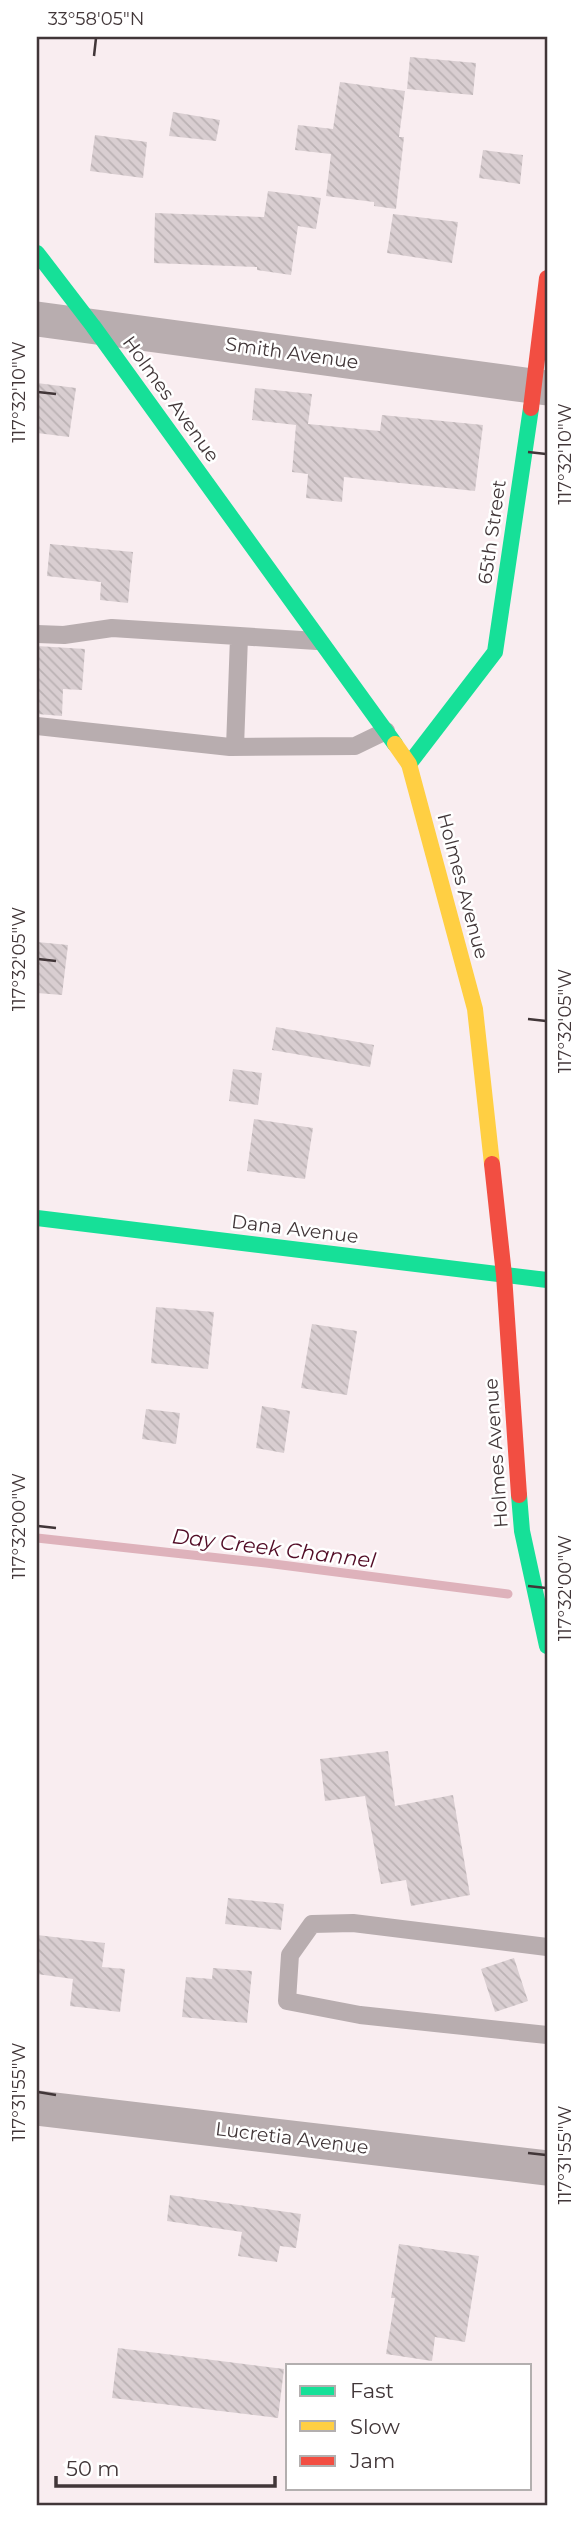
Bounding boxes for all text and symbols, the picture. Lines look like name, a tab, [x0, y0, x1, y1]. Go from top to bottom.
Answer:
text: 33°58'05"N	[48, 8, 144, 30]
street label: Holmes Avenue	[118, 332, 224, 466]
street label: Smith Avenue	[224, 332, 360, 374]
text: 117°32'10"W	[8, 341, 30, 443]
text: 117°32'10"W	[554, 403, 576, 505]
street label: 65th Street	[473, 478, 511, 586]
street label: Holmes Avenue	[432, 811, 494, 961]
text: 117°32'05"W	[8, 907, 30, 1011]
text: 117°32'05"W	[554, 969, 576, 1073]
street label: Dana Avenue	[230, 1210, 360, 1248]
street label: Holmes Avenue	[479, 1377, 513, 1529]
text: 117°32'00"W	[8, 1473, 30, 1579]
water label: Day Creek Channel	[171, 1523, 378, 1573]
text: 117°32'00"W	[554, 1535, 576, 1641]
text: 117°31'55"W	[8, 2043, 30, 2141]
text: 117°31'55"W	[554, 2106, 576, 2204]
street label: Lucretia Avenue	[214, 2117, 370, 2159]
legend	[286, 2364, 532, 2490]
text: Fast	[350, 2378, 394, 2403]
text: Slow	[350, 2414, 400, 2439]
scale bar	[56, 2444, 275, 2488]
text: Jam	[349, 2448, 395, 2473]
text: 50 m	[66, 2456, 120, 2481]

